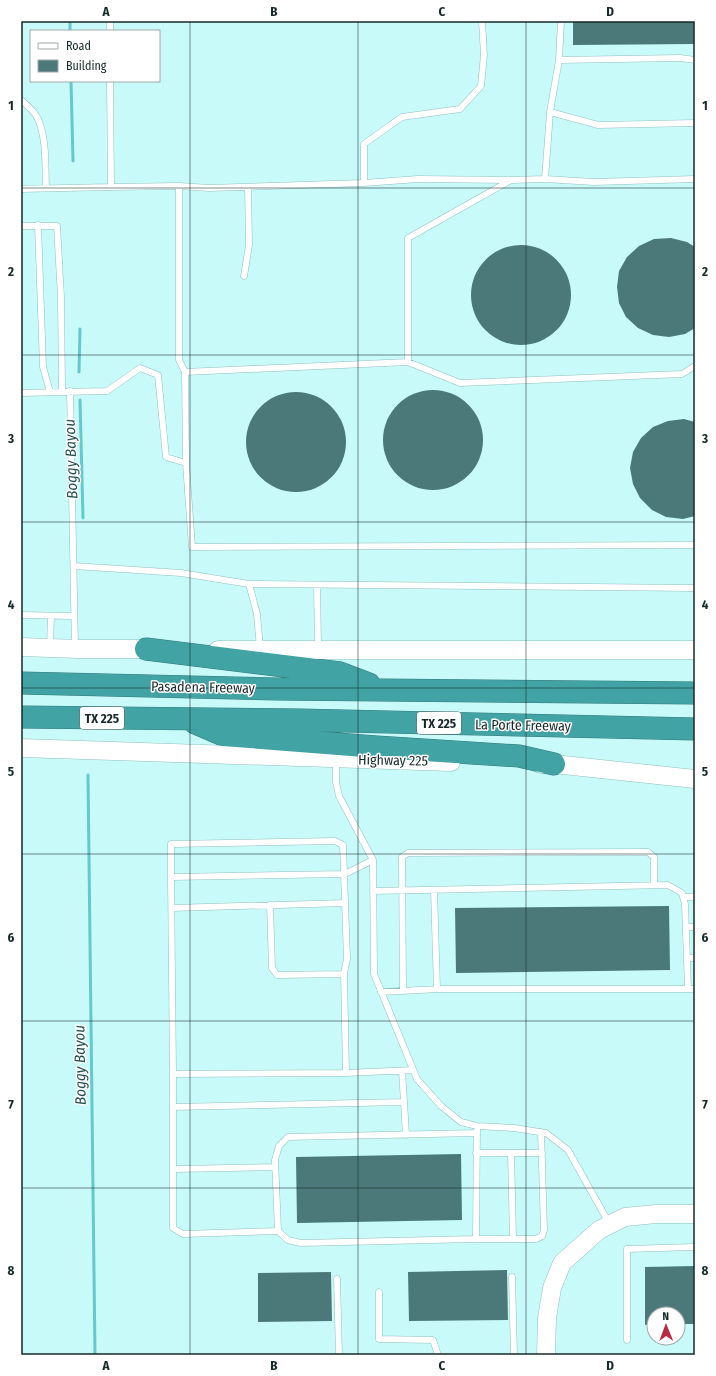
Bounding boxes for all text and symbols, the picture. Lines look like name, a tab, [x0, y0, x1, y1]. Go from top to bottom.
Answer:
text: A	[101, 4, 110, 19]
text: B	[270, 4, 278, 19]
text: C	[439, 4, 446, 19]
text: D	[606, 4, 614, 19]
legend	[30, 30, 160, 82]
text: Road	[66, 39, 91, 53]
text: Building	[66, 59, 107, 73]
text: 1	[8, 98, 14, 113]
text: 1	[702, 98, 708, 113]
text: 2	[7, 264, 14, 279]
text: 2	[701, 264, 708, 279]
water label: Boggy Bayou	[61, 418, 81, 499]
text: 3	[7, 431, 14, 446]
text: 3	[701, 431, 708, 446]
text: 4	[8, 597, 15, 612]
text: 4	[702, 597, 709, 612]
street label: Pasadena Freeway	[151, 678, 256, 697]
road number: TX 225	[80, 707, 124, 729]
road number: TX 225	[417, 712, 461, 734]
street label: La Porte Freeway	[475, 716, 572, 735]
street label: Highway 225	[358, 751, 428, 770]
text: 5	[8, 764, 14, 779]
text: 5	[702, 764, 708, 779]
text: 6	[8, 930, 15, 945]
text: 6	[702, 930, 709, 945]
water label: Boggy Bayou	[70, 1025, 90, 1105]
text: 7	[8, 1097, 14, 1112]
text: 7	[702, 1097, 708, 1112]
text: 8	[8, 1263, 15, 1278]
text: 8	[702, 1263, 709, 1278]
north arrow	[646, 1306, 686, 1346]
text: N	[662, 1310, 669, 1323]
text: A	[101, 1358, 110, 1373]
text: B	[270, 1358, 278, 1373]
text: C	[439, 1358, 446, 1373]
text: D	[606, 1358, 614, 1373]

